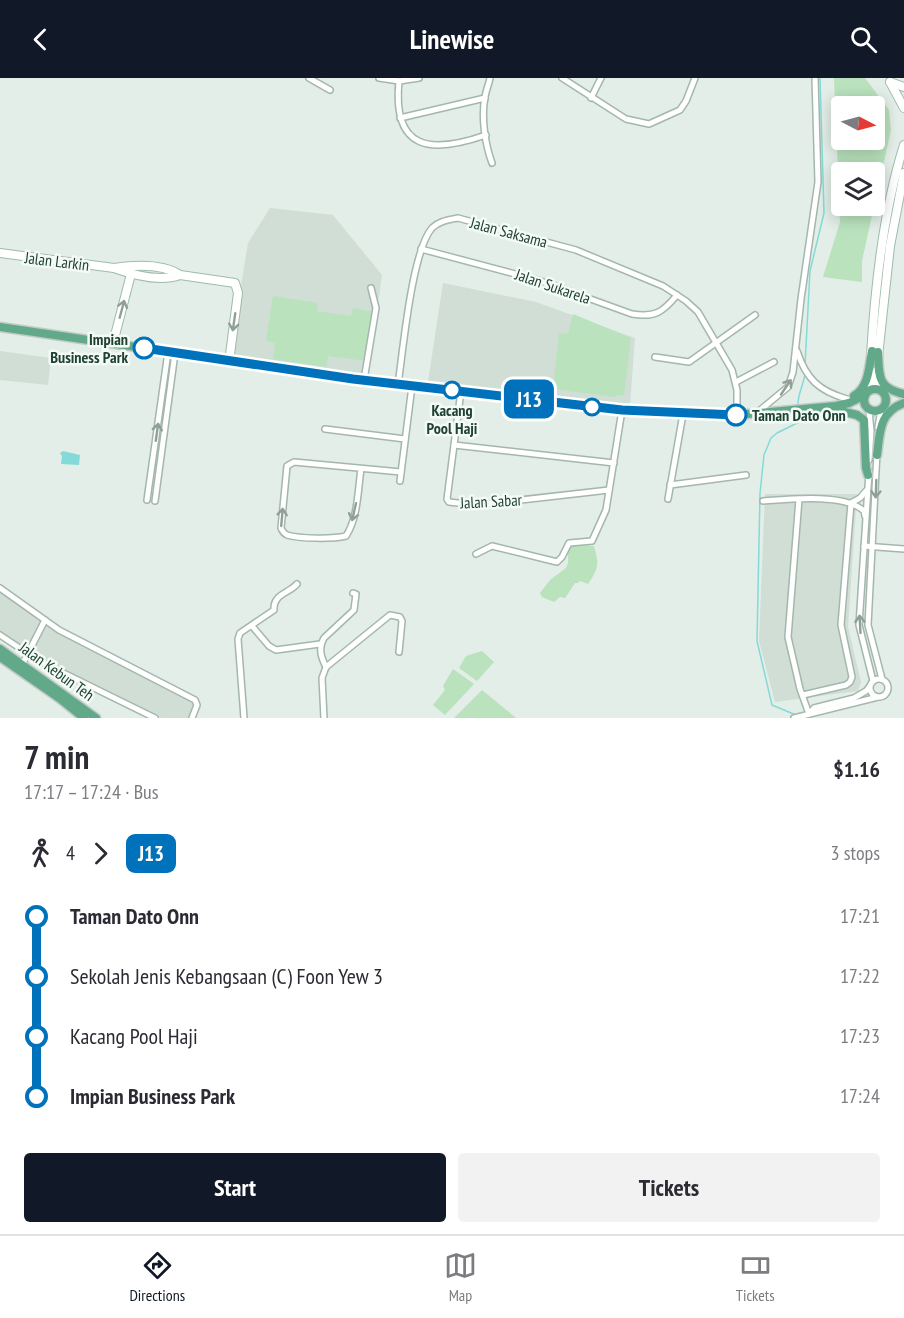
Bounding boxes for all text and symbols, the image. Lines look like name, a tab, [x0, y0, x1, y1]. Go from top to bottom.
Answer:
text: Linewise	[410, 22, 494, 56]
icon: back	[24, 23, 57, 56]
icon: search	[847, 23, 880, 56]
north arrow	[831, 96, 885, 150]
map controls	[831, 96, 885, 216]
button: layers	[831, 162, 885, 216]
street label: Jalan Saksama	[467, 212, 550, 252]
street label: Jalan Larkin	[23, 247, 90, 275]
street label: Jalan Sukarela	[512, 263, 593, 308]
one-way arrow	[117, 300, 129, 319]
one-way arrow	[228, 312, 239, 332]
place label: Impian Business Park	[50, 329, 128, 367]
marker: Impian Business Park	[133, 337, 155, 359]
one-way arrow	[780, 379, 792, 396]
line badge: J13	[494, 380, 564, 418]
marker: Kacang Pool Haji	[443, 381, 461, 399]
text: J13	[516, 386, 542, 413]
unlabelled marker	[583, 398, 601, 416]
place label: Kacang Pool Haji	[427, 400, 478, 438]
marker: Taman Dato Onn	[725, 404, 747, 426]
place label: Taman Dato Onn	[752, 405, 846, 425]
one-way arrow	[152, 422, 163, 442]
one-way arrow	[870, 479, 881, 499]
street label: Jalan Sabar	[459, 489, 523, 513]
one-way arrow	[347, 502, 359, 521]
one-way arrow	[277, 508, 288, 528]
one-way arrow	[855, 615, 866, 635]
street label: Jalan Kebun Teh	[15, 637, 98, 705]
text: 7 min	[24, 735, 89, 778]
text: $1.16	[833, 755, 880, 783]
text: 17:17 – 17:24 · Bus	[24, 779, 159, 805]
icon: walk	[24, 837, 57, 870]
icon: forward	[84, 837, 117, 870]
text: 4	[66, 840, 75, 866]
text: J13	[138, 840, 164, 867]
text: 3 stops	[831, 840, 880, 866]
text: Taman Dato Onn	[70, 902, 199, 930]
text: 17:21	[840, 903, 880, 929]
text: Sekolah Jenis Kebangsaan (C) Foon Yew 3	[70, 962, 383, 990]
text: 17:22	[840, 963, 880, 989]
text: Kacang Pool Haji	[70, 1022, 198, 1050]
text: 17:23	[840, 1023, 880, 1049]
text: Impian Business Park	[70, 1082, 235, 1110]
text: 17:24	[840, 1083, 880, 1109]
button: Start	[24, 1153, 446, 1222]
button: Tickets	[458, 1153, 880, 1222]
tab: Directions	[129, 1249, 185, 1305]
tab: Map	[444, 1249, 477, 1305]
tab: Tickets	[736, 1249, 775, 1305]

